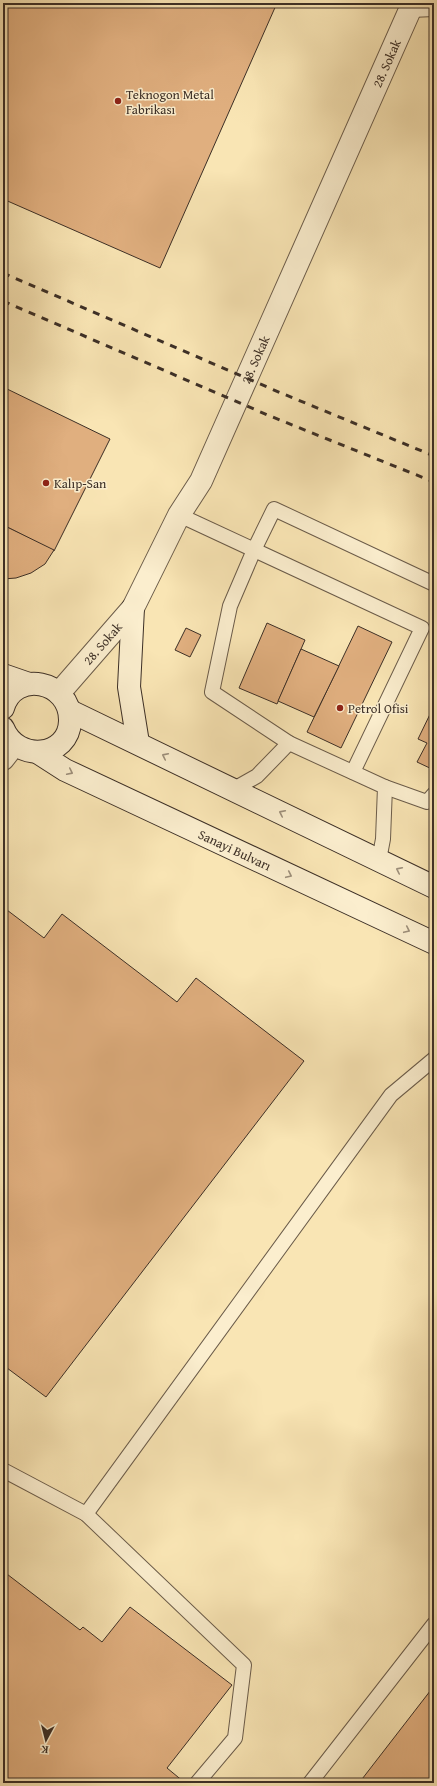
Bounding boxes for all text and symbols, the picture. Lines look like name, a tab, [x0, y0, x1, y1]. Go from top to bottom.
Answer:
street label: 28. Sokak	[367, 36, 405, 90]
place label: Teknogon Metal Fabrikası	[126, 85, 214, 119]
marker: Teknogon Metal Fabrikası	[113, 96, 123, 106]
street label: 28. Sokak	[236, 332, 274, 387]
place label: Kalıp-San	[54, 474, 107, 493]
marker: Kalıp-San	[41, 478, 51, 488]
street label: 28. Sokak	[78, 617, 126, 669]
place label: Petrol Ofisi	[348, 699, 409, 718]
marker: Petrol Ofisi	[335, 703, 345, 713]
one-way arrow	[162, 753, 169, 761]
one-way arrow	[66, 767, 74, 775]
one-way arrow	[279, 810, 286, 818]
street label: Sanayi Bulvarı	[195, 824, 275, 875]
one-way arrow	[396, 867, 403, 875]
one-way arrow	[285, 870, 293, 878]
one-way arrow	[403, 925, 410, 933]
north arrow	[26, 1720, 66, 1760]
text: K	[40, 1742, 49, 1758]

